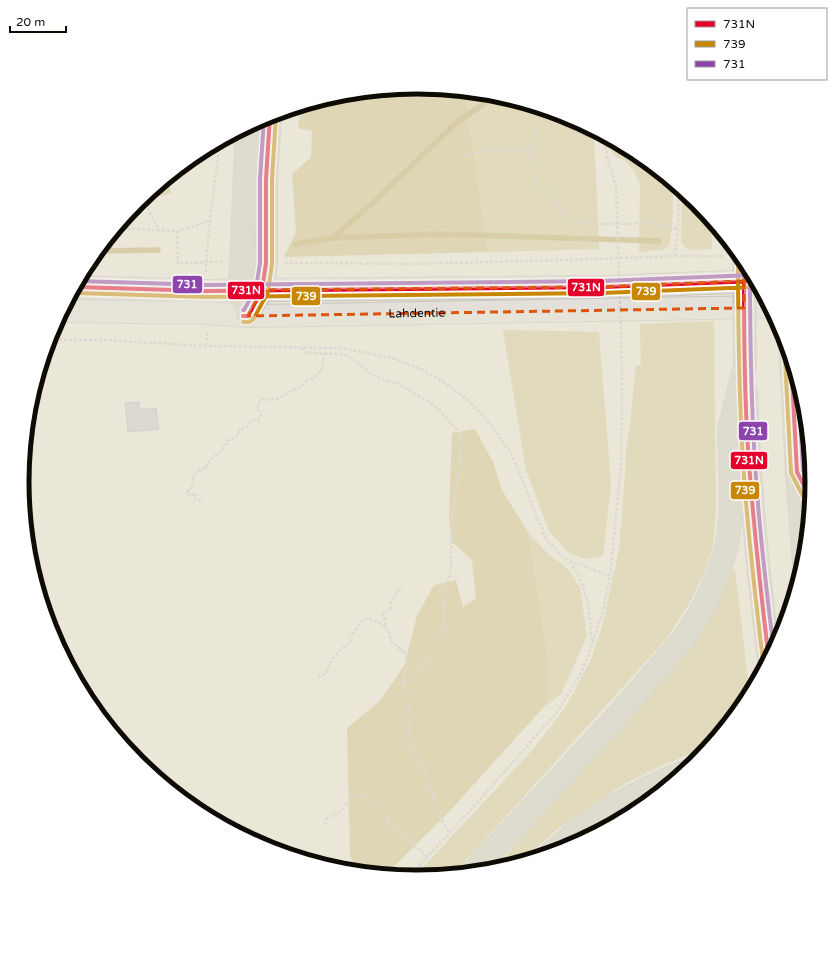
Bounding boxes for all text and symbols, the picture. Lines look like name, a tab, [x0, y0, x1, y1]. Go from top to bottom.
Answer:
scale bar	[10, 8, 66, 34]
legend	[687, 8, 827, 80]
text: 20 m	[16, 15, 45, 29]
text: 731N	[723, 17, 755, 31]
text: 739	[723, 37, 746, 51]
text: 731	[723, 57, 746, 71]
line badge: 731	[172, 275, 203, 294]
text: 731	[177, 278, 197, 291]
line badge: 731N	[567, 278, 605, 297]
line badge: 731N	[227, 281, 265, 300]
text: 731N	[571, 281, 601, 294]
line badge: 739	[631, 282, 661, 301]
text: 731N	[231, 284, 261, 297]
text: 739	[636, 285, 656, 298]
line badge: 739	[291, 286, 321, 306]
text: 739	[296, 290, 316, 303]
street label: Lahdentie	[388, 306, 446, 321]
line badge: 731	[738, 421, 768, 441]
text: 731	[743, 425, 763, 438]
line badge: 731N	[730, 451, 768, 470]
text: 731N	[734, 454, 764, 467]
line badge: 739	[730, 481, 760, 500]
text: 739	[735, 484, 755, 497]

